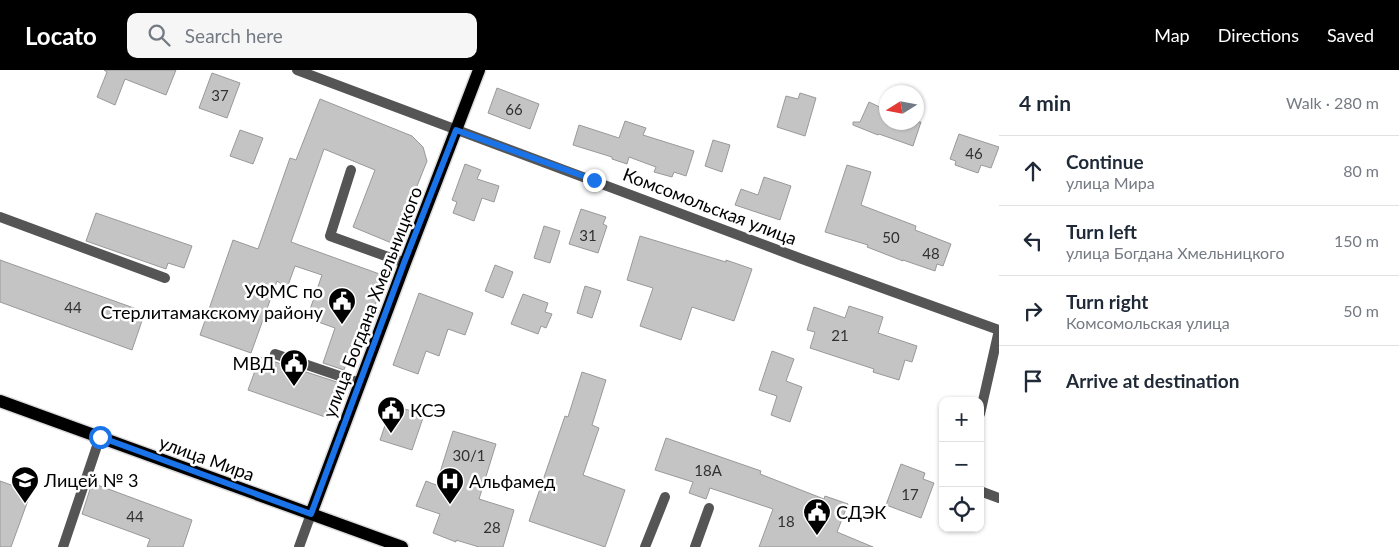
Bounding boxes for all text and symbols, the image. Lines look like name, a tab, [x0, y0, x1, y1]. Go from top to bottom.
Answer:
search box	[127, 13, 477, 58]
text: Locato	[25, 21, 97, 50]
icon: search	[145, 21, 173, 49]
text: Search here	[185, 24, 283, 47]
text: Map	[1154, 24, 1190, 46]
text: Directions	[1218, 24, 1299, 46]
text: Saved	[1327, 24, 1374, 46]
north arrow	[879, 85, 924, 130]
house number: 37	[211, 86, 229, 104]
text: 4 min	[1019, 90, 1071, 115]
text: Walk · 280 m	[1286, 93, 1379, 112]
house number: 66	[505, 100, 523, 118]
house number: 46	[965, 144, 983, 162]
text: Continue	[1066, 150, 1144, 173]
icon: ahead	[1019, 157, 1047, 185]
text: 80 m	[1343, 161, 1379, 180]
street label: Комсомольская улица	[620, 163, 800, 249]
route end	[583, 169, 606, 192]
text: улица Мира	[1066, 173, 1155, 192]
street label: улица Богдана Хмельницкого	[318, 183, 426, 421]
text: Turn left	[1066, 220, 1137, 243]
house number: 31	[579, 226, 597, 244]
icon: left	[1019, 227, 1047, 255]
house number: 50	[882, 228, 900, 246]
text: 150 m	[1334, 231, 1379, 250]
text: улица Богдана Хмельницкого	[1066, 243, 1284, 262]
house number: 48	[922, 244, 940, 262]
place label: УФМС по Стерлитамакскому району	[101, 280, 324, 323]
public building icon: УФМС по Стерлитамакскому району	[327, 286, 357, 325]
text: Turn right	[1066, 290, 1148, 313]
icon: right	[1019, 297, 1047, 325]
house number: 44	[64, 298, 82, 316]
text: 50 m	[1343, 301, 1379, 320]
text: Комсомольская улица	[1066, 313, 1230, 332]
house number: 21	[831, 326, 849, 344]
public building icon: МВД	[279, 348, 309, 387]
place label: МВД	[233, 352, 275, 374]
icon: arrive	[1019, 367, 1047, 395]
text: Arrive at destination	[1066, 369, 1239, 392]
public building icon: КСЭ	[376, 395, 406, 434]
map controls	[939, 397, 984, 532]
button: +	[939, 397, 984, 442]
place label: КСЭ	[410, 399, 446, 421]
route start	[89, 426, 112, 449]
street label: улица Мира	[156, 431, 258, 485]
button: −	[939, 442, 984, 487]
house number: 30/1	[453, 446, 485, 464]
house number: 18А	[694, 461, 723, 479]
school or university icon: Лицей № 3	[10, 465, 40, 504]
hospital icon: Альфамед	[435, 466, 465, 505]
place label: Лицей № 3	[43, 469, 138, 491]
place label: Альфамед	[469, 470, 555, 492]
house number: 17	[901, 485, 919, 503]
button: locate	[939, 487, 984, 532]
public building icon: СДЭК	[802, 497, 832, 536]
place label: СДЭК	[836, 501, 886, 523]
house number: 44	[126, 507, 144, 525]
house number: 18	[777, 512, 795, 530]
house number: 28	[483, 518, 501, 536]

